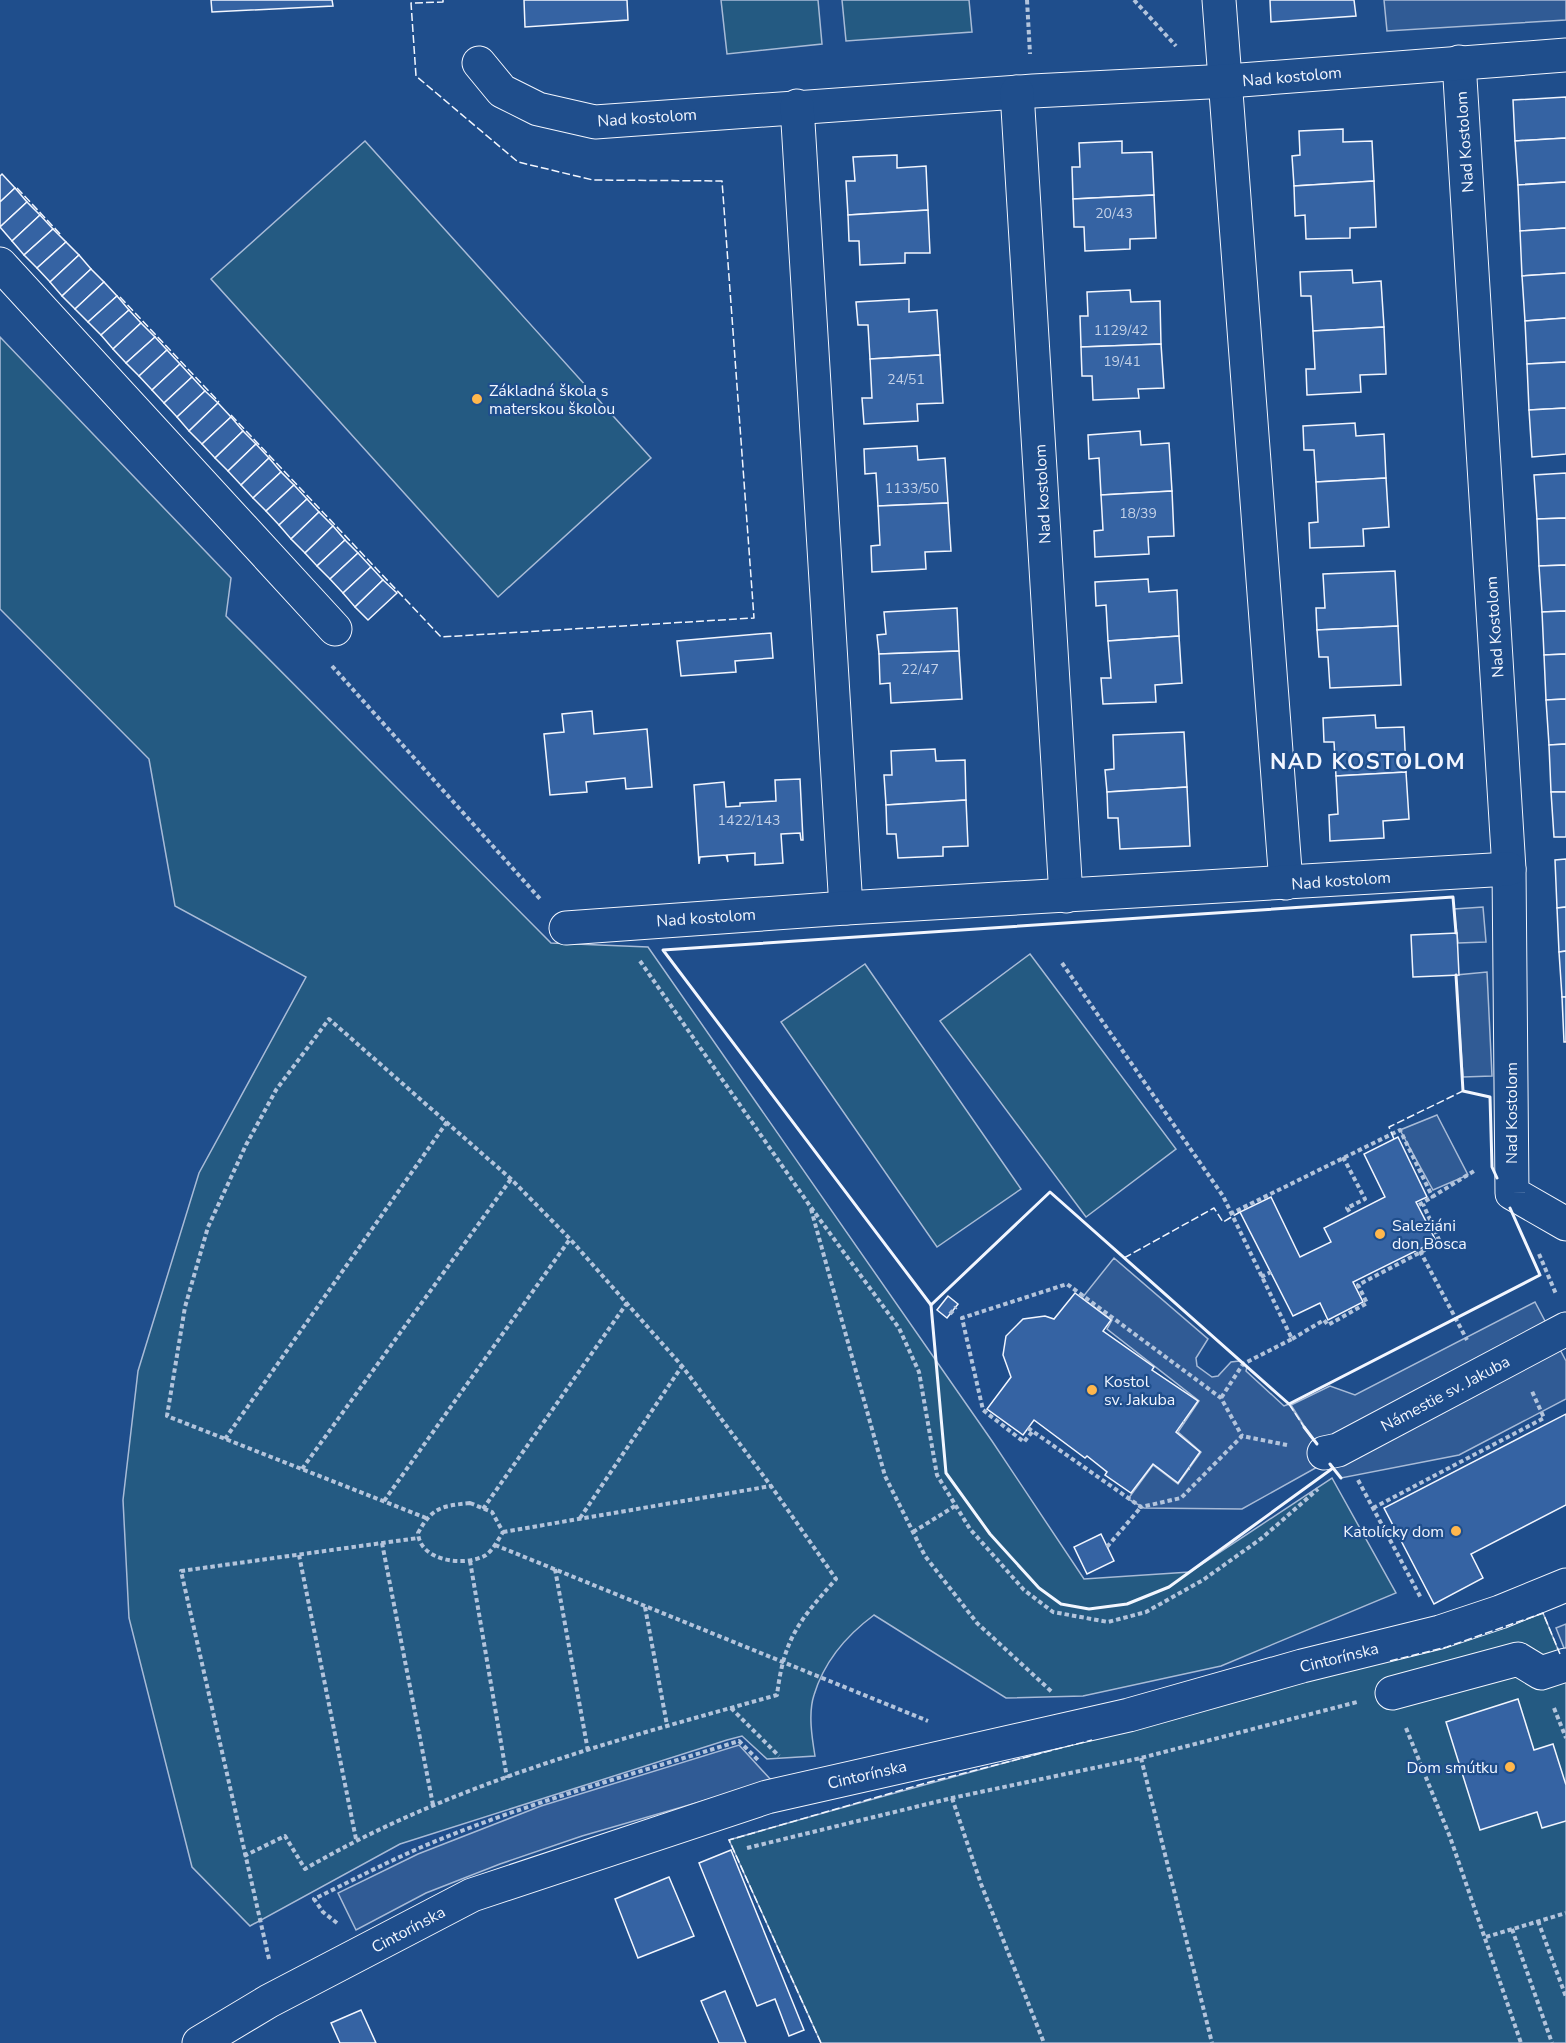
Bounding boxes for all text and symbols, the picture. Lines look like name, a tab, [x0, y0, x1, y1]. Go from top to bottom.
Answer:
street label: Nad kostolom	[1241, 62, 1343, 92]
street label: Nad Kostolom	[1450, 90, 1480, 193]
street label: Nad kostolom	[597, 104, 698, 132]
house number: 20/43	[1095, 204, 1133, 223]
house number: 1129/42	[1094, 321, 1148, 340]
house number: 19/41	[1103, 352, 1141, 371]
house number: 24/51	[887, 370, 925, 389]
place label: Základná škola s materskou školou	[489, 380, 615, 420]
marker: Základná škola s materskou školou	[470, 392, 484, 406]
street label: Nad kostolom	[1029, 444, 1057, 544]
house number: 1133/50	[885, 479, 939, 498]
house number: 18/39	[1119, 504, 1157, 523]
street label: Nad Kostolom	[1480, 575, 1510, 678]
house number: 22/47	[901, 660, 939, 679]
district label: NAD KOSTOLOM	[1270, 747, 1466, 777]
house number: 1422/143	[718, 811, 780, 830]
street label: Nad kostolom	[1291, 867, 1392, 895]
street label: Nad kostolom	[656, 904, 757, 932]
street label: Nad Kostolom	[1501, 1062, 1523, 1164]
place label: Saleziáni don Bosca	[1392, 1215, 1467, 1255]
marker: Saleziáni don Bosca	[1373, 1227, 1387, 1241]
street label: Námestie sv. Jakuba	[1377, 1351, 1514, 1437]
place label: Kostol sv. Jakuba	[1104, 1371, 1175, 1411]
marker: Kostol sv. Jakuba	[1085, 1383, 1099, 1397]
place label: Katolícky dom	[1343, 1521, 1444, 1543]
marker: Katolícky dom	[1449, 1524, 1463, 1538]
street label: Cintorínska	[1297, 1638, 1381, 1678]
street label: Cintorínska	[825, 1755, 909, 1795]
place label: Dom smútku	[1406, 1757, 1498, 1779]
marker: Dom smútku	[1503, 1760, 1517, 1774]
street label: Cintorínska	[368, 1901, 449, 1959]

